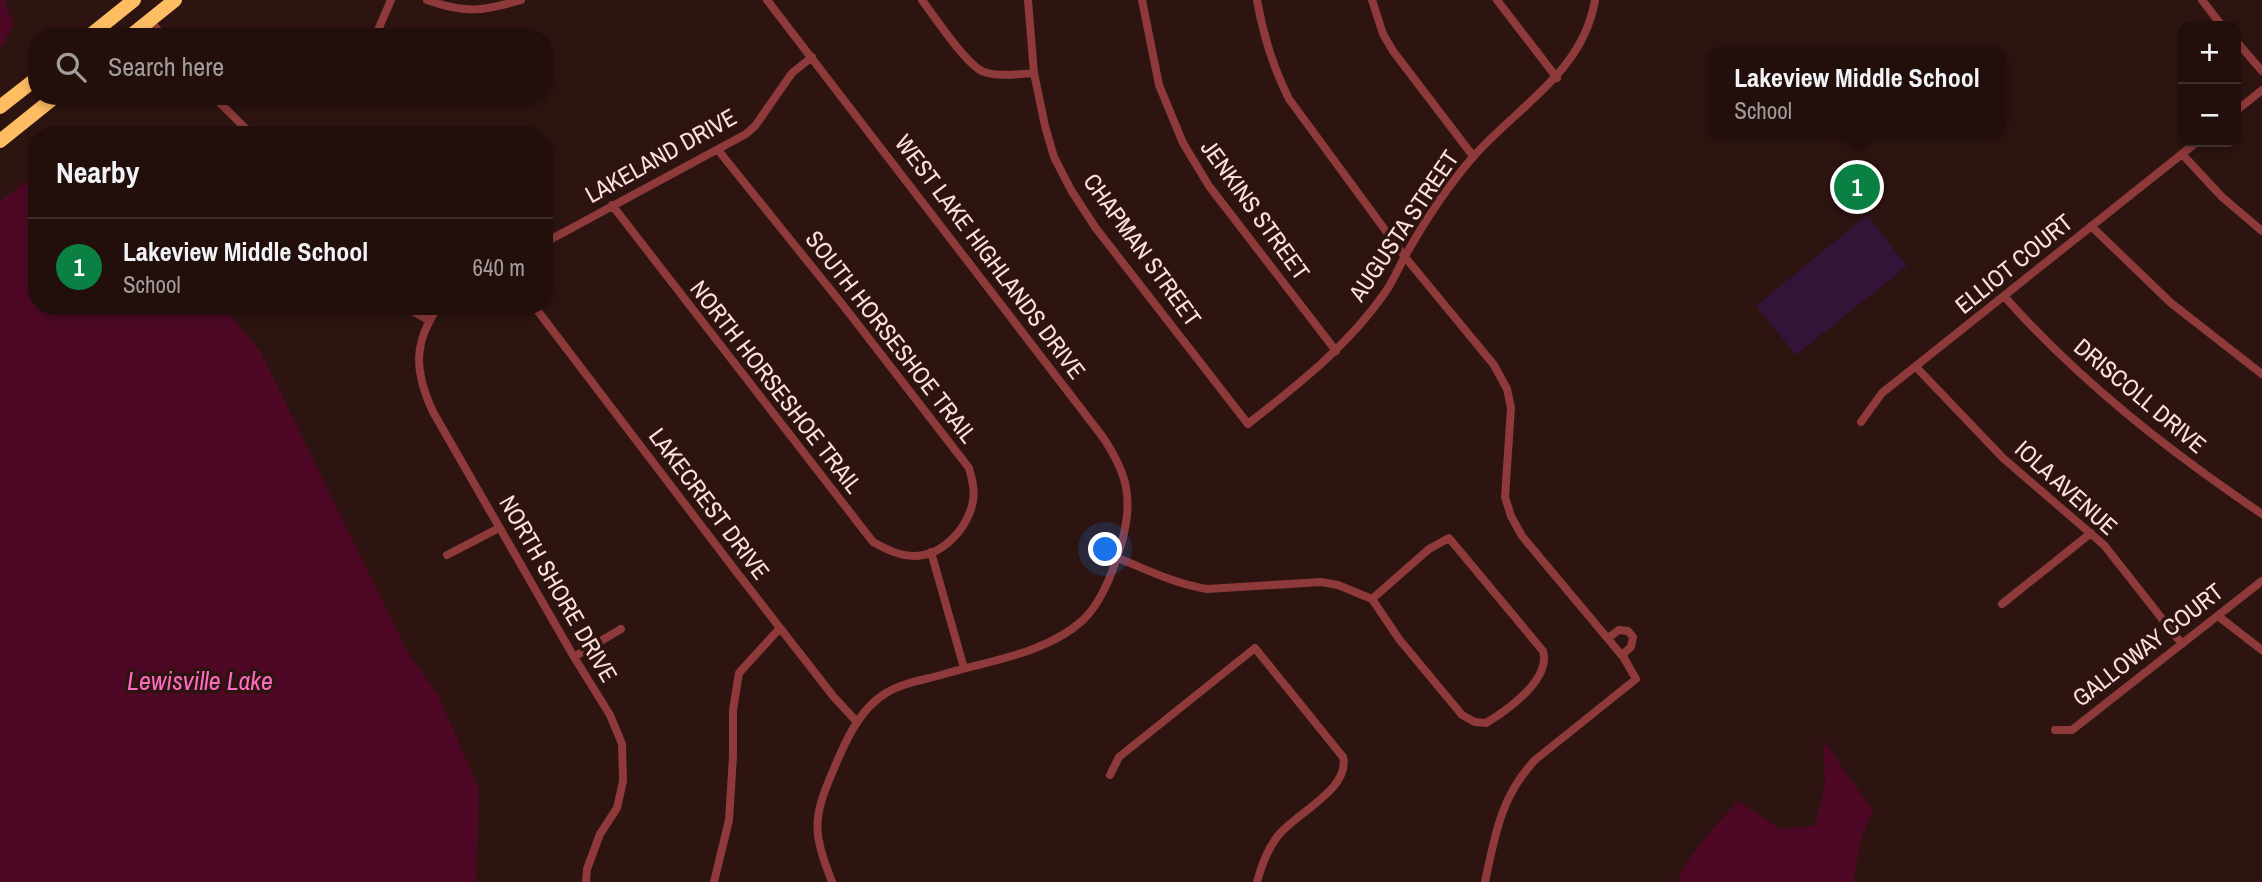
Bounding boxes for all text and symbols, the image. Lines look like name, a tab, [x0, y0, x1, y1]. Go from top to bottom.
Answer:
map controls	[2178, 21, 2241, 147]
button: +	[2178, 21, 2241, 84]
search box	[28, 28, 553, 105]
popup	[1708, 47, 2006, 138]
icon: search	[52, 48, 90, 86]
text: Search here	[108, 49, 224, 84]
text: Lakeview Middle School	[1734, 60, 1980, 95]
button: −	[2178, 84, 2241, 147]
text: School	[1734, 95, 1792, 126]
street label: LAKELAND DRIVE	[579, 100, 742, 210]
street label: WEST LAKE HIGHLANDS DRIVE	[888, 128, 1093, 385]
street label: JENKINS STREET	[1194, 133, 1318, 286]
street label: AUGUSTA STREET	[1340, 144, 1466, 308]
text: Nearby	[56, 152, 139, 192]
pin: 1	[1834, 161, 1880, 213]
street label: CHAPMAN STREET	[1077, 167, 1209, 332]
street label: ELLIOT COURT	[1948, 206, 2079, 321]
street label: SOUTH HORSESHOE TRAIL	[799, 224, 985, 449]
text: Lakeview Middle School	[123, 234, 368, 269]
text: 1	[74, 252, 84, 283]
text: 640 m	[473, 252, 525, 283]
text: School	[123, 269, 181, 300]
street label: NORTH HORSESHOE TRAIL	[684, 273, 870, 499]
street label: DRISCOLL DRIVE	[2068, 330, 2213, 460]
street label: LAKECREST DRIVE	[642, 421, 777, 586]
street label: IOLA AVENUE	[2009, 433, 2125, 542]
street label: NORTH SHORE DRIVE	[492, 489, 625, 688]
your location	[1088, 532, 1122, 566]
street label: GALLOWAY COURT	[2065, 575, 2229, 713]
water label: Lewisville Lake	[127, 663, 273, 698]

